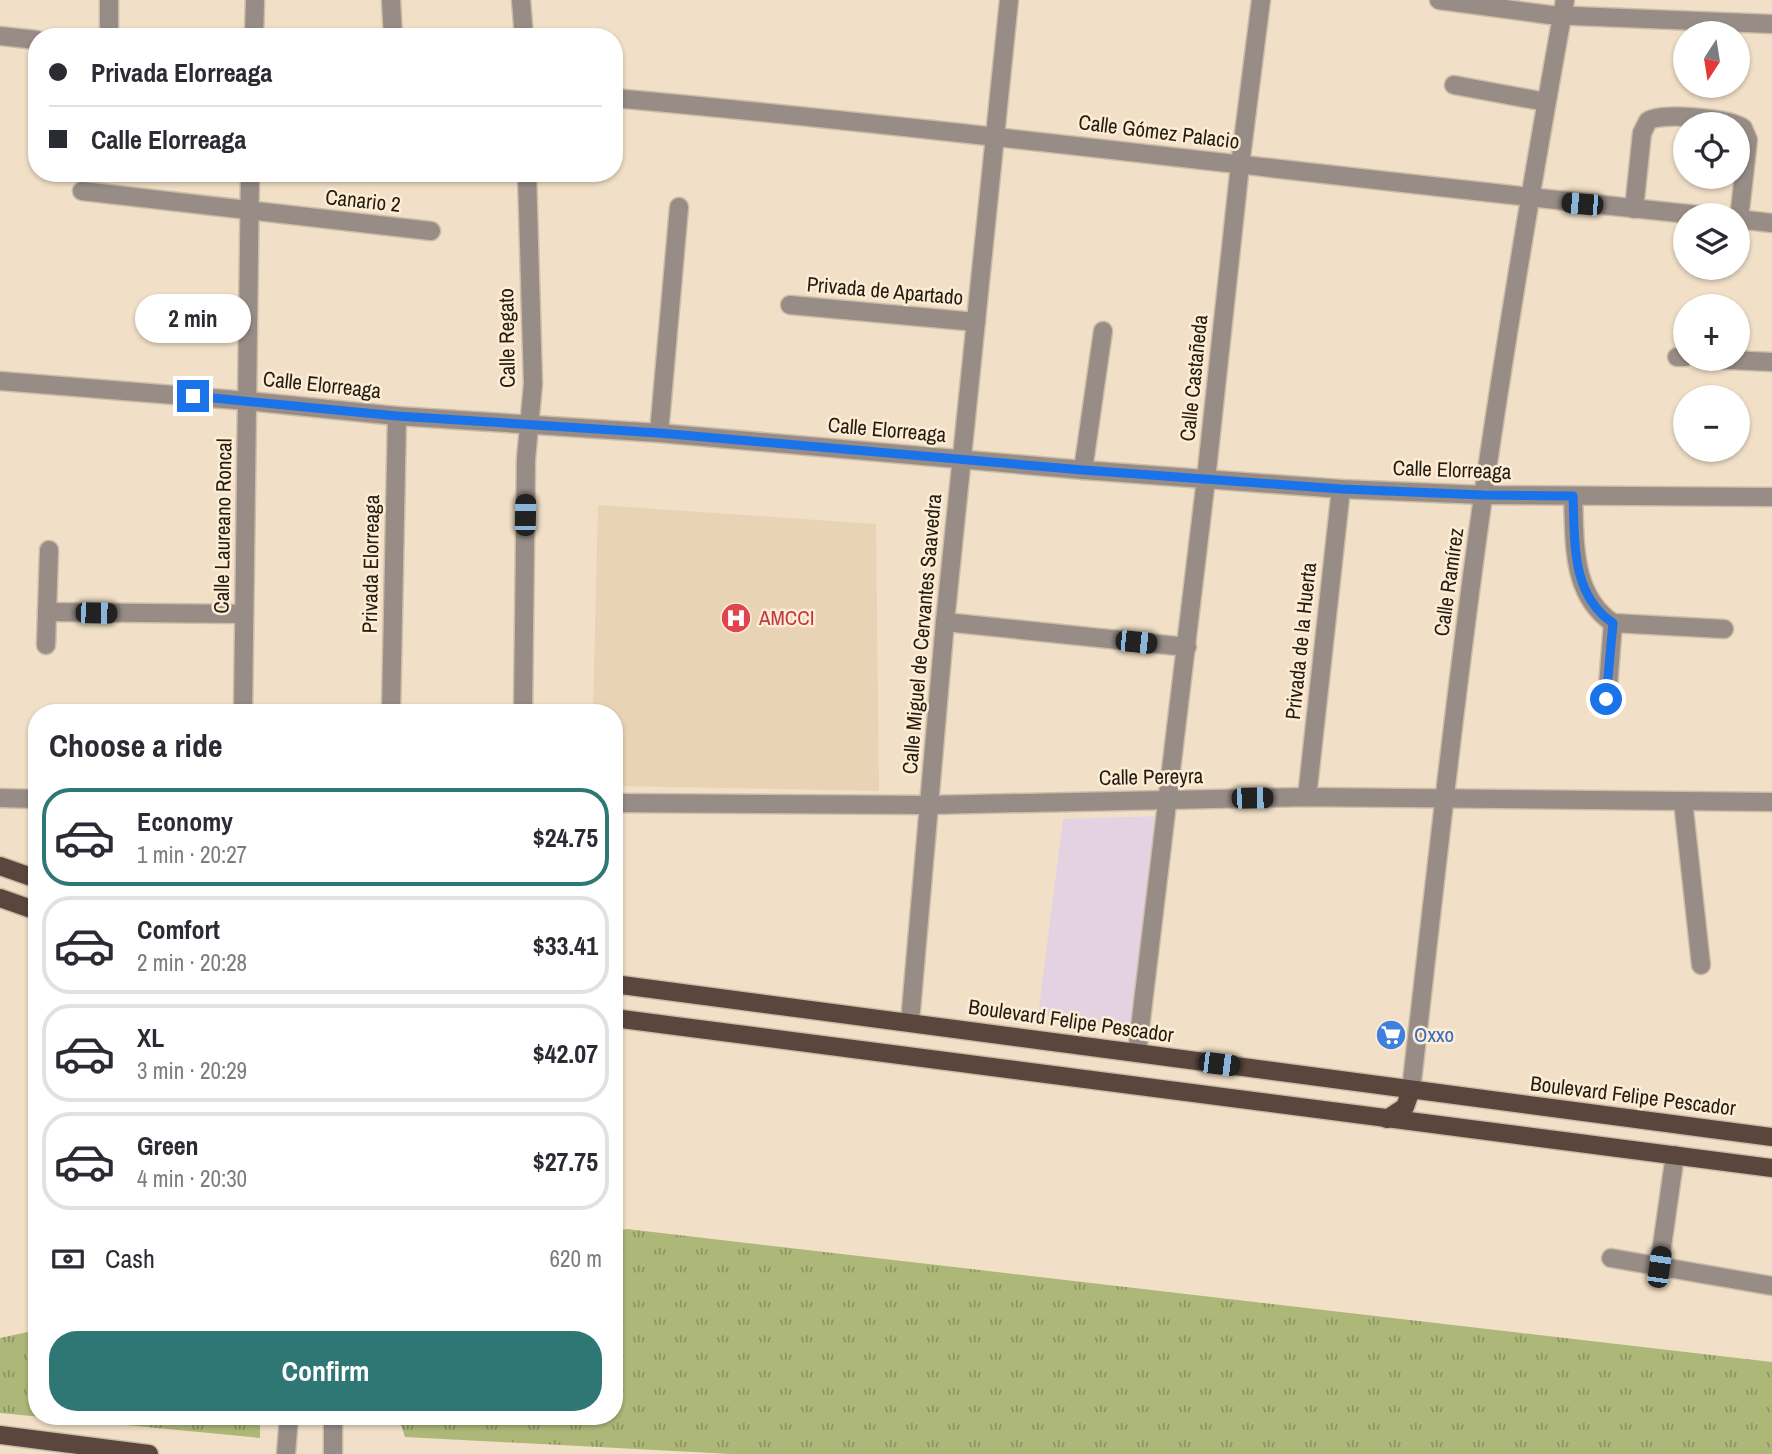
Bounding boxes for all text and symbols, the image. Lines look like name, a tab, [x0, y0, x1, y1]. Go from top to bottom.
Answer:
north arrow	[1673, 21, 1750, 98]
map controls	[1673, 21, 1750, 462]
text: Privada Elorreaga	[91, 55, 272, 90]
street label: Calle Gómez Palacio	[1077, 107, 1241, 156]
button: locate	[1673, 112, 1750, 189]
text: Calle Elorreaga	[91, 122, 246, 157]
street label: Canario 2	[324, 182, 402, 219]
car	[1561, 192, 1604, 216]
button: layers	[1673, 203, 1750, 280]
street label: Privada de Apartado	[806, 269, 965, 312]
street label: Calle Regato	[491, 288, 522, 388]
callout: 2 min	[135, 294, 251, 344]
button: +	[1673, 294, 1750, 371]
text: 2 min	[168, 303, 218, 334]
street label: Calle Castañeda	[1172, 313, 1215, 443]
street label: Calle Elorreaga	[262, 364, 383, 405]
route end	[177, 380, 209, 412]
button: −	[1673, 385, 1750, 462]
street label: Calle Elorreaga	[827, 410, 948, 449]
street label: Calle Laureano Roncal	[206, 438, 239, 614]
street label: Calle Elorreaga	[1392, 453, 1512, 486]
street label: Calle Miguel de Cervantes Saavedra	[895, 492, 948, 775]
street label: Privada Elorreaga	[355, 494, 386, 634]
car	[515, 494, 536, 536]
street label: Calle Ramírez	[1427, 526, 1471, 638]
street label: Privada de la Huerta	[1278, 560, 1323, 721]
hospital icon: AMCCI	[719, 601, 753, 635]
car	[75, 602, 118, 624]
place label: AMCCI	[758, 603, 814, 632]
car	[1115, 629, 1158, 655]
route start	[1590, 683, 1622, 715]
text: Choose a ride	[49, 724, 223, 767]
street label: Calle Pereyra	[1099, 761, 1204, 792]
car	[1231, 787, 1274, 809]
text: Economy	[137, 804, 233, 839]
icon: car	[53, 806, 116, 869]
text: $24.75	[533, 820, 598, 855]
text: 1 min · 20:27	[137, 839, 247, 870]
text: Comfort	[137, 912, 220, 947]
icon: car	[53, 914, 116, 977]
text: $33.41	[533, 928, 598, 963]
text: 2 min · 20:28	[137, 947, 247, 978]
street label: Boulevard Felipe Pescador	[967, 992, 1176, 1049]
supermarket icon: Oxxo	[1374, 1018, 1408, 1052]
text: XL	[137, 1020, 164, 1055]
place label: Oxxo	[1414, 1020, 1454, 1049]
icon: car	[53, 1022, 116, 1085]
text: $42.07	[533, 1036, 598, 1071]
car	[1197, 1051, 1242, 1077]
text: 3 min · 20:29	[137, 1055, 247, 1086]
street label: Boulevard Felipe Pescador	[1529, 1069, 1738, 1123]
text: Green	[137, 1128, 199, 1163]
icon: car	[53, 1130, 116, 1193]
text: $27.75	[533, 1144, 598, 1179]
text: 4 min · 20:30	[137, 1163, 247, 1194]
icon: cash	[49, 1240, 87, 1278]
text: Cash	[105, 1241, 155, 1276]
text: 620 m	[550, 1243, 602, 1274]
car	[1646, 1245, 1673, 1289]
button: Confirm	[49, 1331, 602, 1411]

